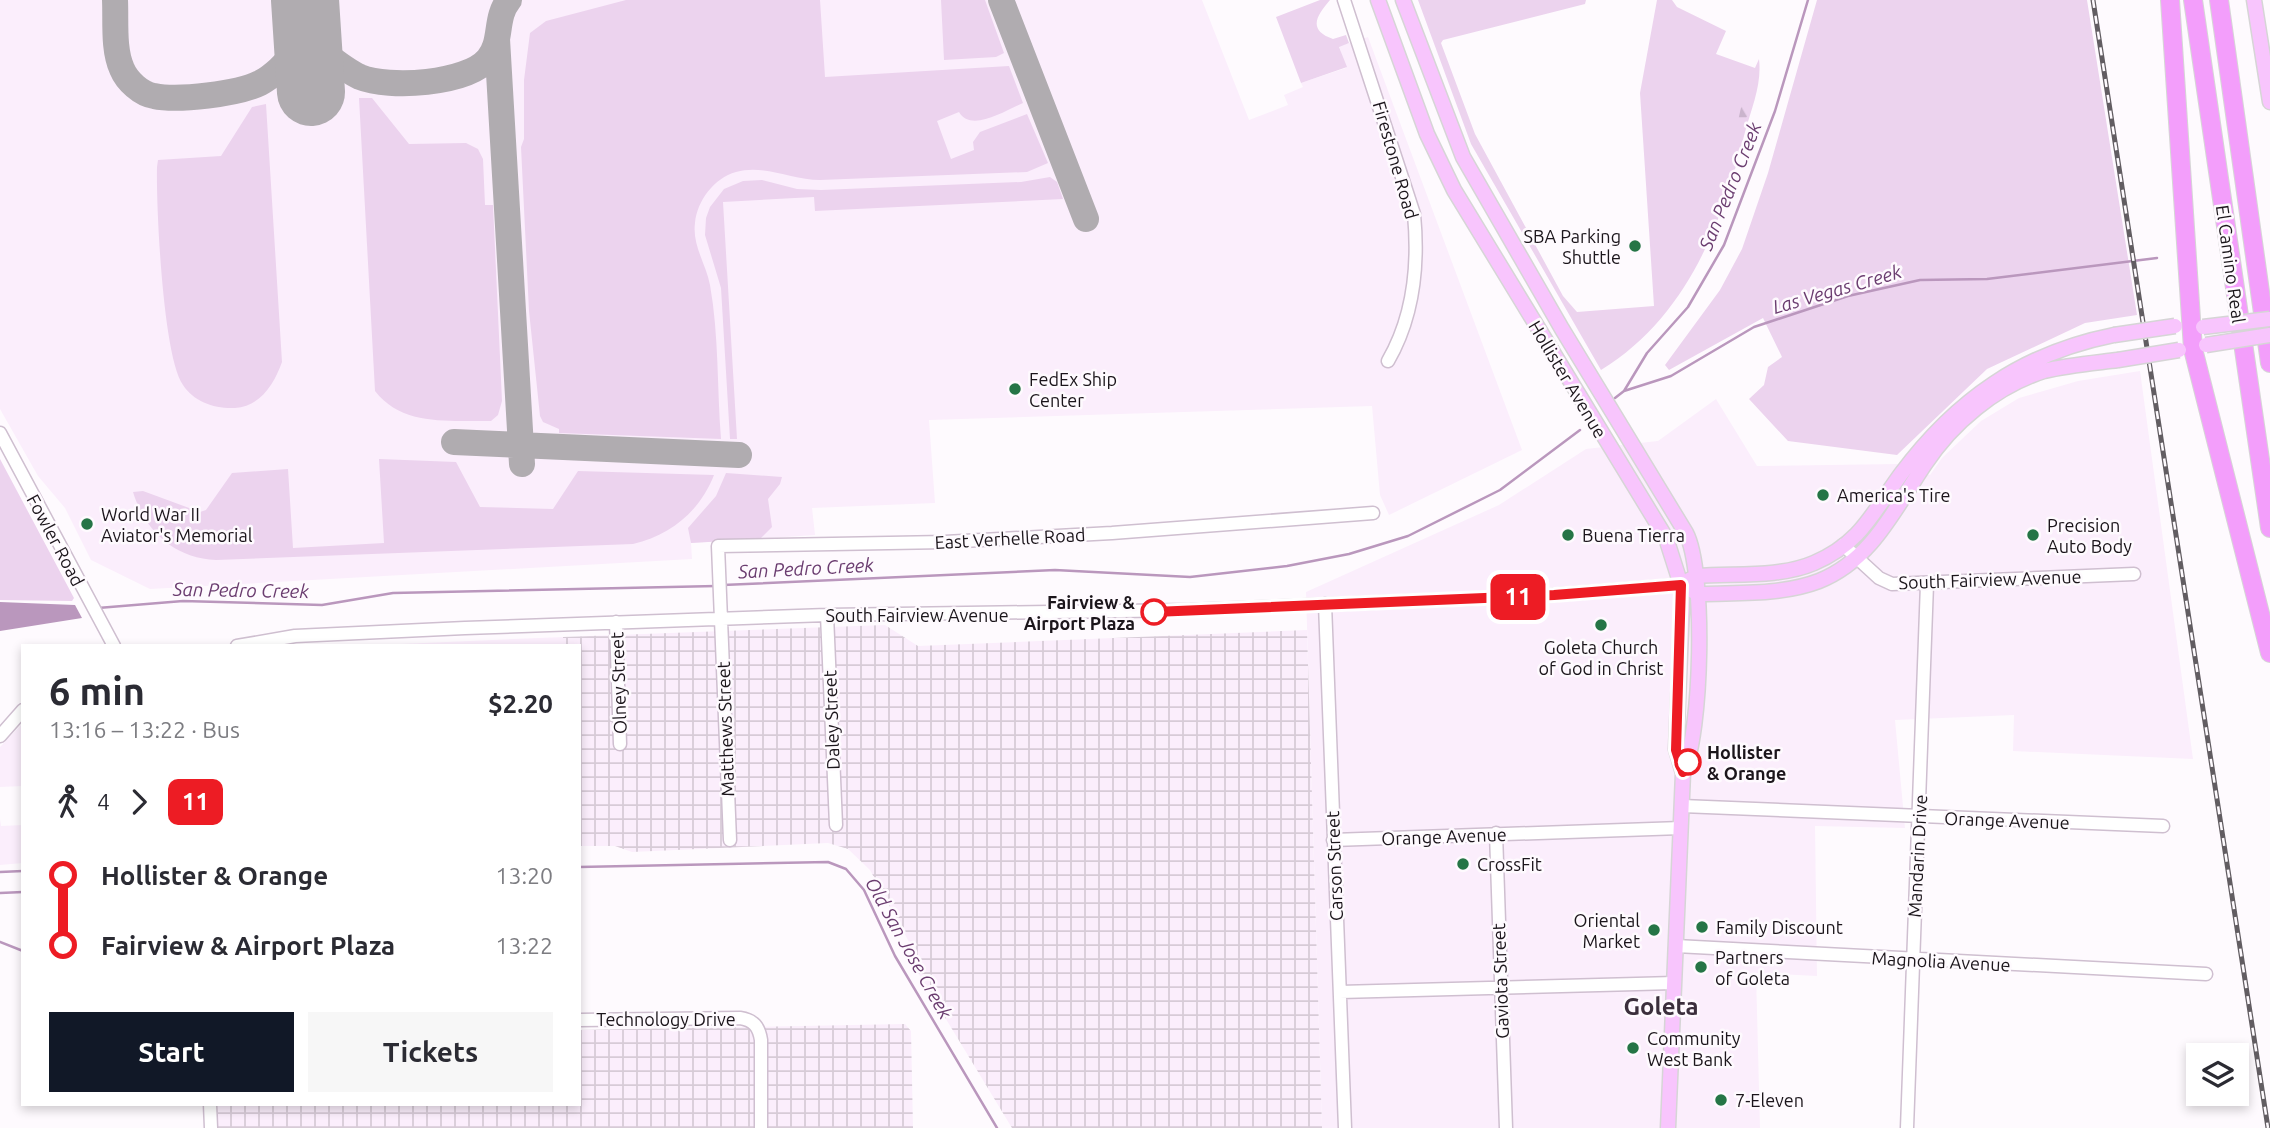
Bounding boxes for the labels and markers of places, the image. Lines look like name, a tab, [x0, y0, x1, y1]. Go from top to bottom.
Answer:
place label: SBA Parking Shuttle	[1524, 226, 1621, 267]
marker: SBA Parking Shuttle	[1627, 238, 1643, 254]
place label: FedEx Ship Center	[1029, 369, 1117, 410]
marker: FedEx Ship Center	[1007, 381, 1023, 397]
place label: America's Tire	[1837, 485, 1950, 505]
marker: America's Tire	[1815, 487, 1831, 503]
place label: World War II Aviator's Memorial	[101, 504, 253, 545]
place label: Precision Auto Body	[2047, 515, 2132, 556]
marker: World War II Aviator's Memorial	[79, 516, 95, 532]
place label: Buena Tierra	[1582, 525, 1685, 545]
marker: Buena Tierra	[1560, 527, 1576, 543]
marker: Precision Auto Body	[2025, 527, 2041, 543]
place label: Fairview & Airport Plaza	[1024, 592, 1136, 633]
marker: Fairview & Airport Plaza	[1141, 599, 1167, 625]
marker: Goleta Church of God in Christ	[1593, 617, 1609, 633]
place label: Goleta Church of God in Christ	[1539, 637, 1663, 678]
place label: Hollister & Orange	[1707, 742, 1786, 783]
marker: Hollister & Orange	[1675, 749, 1701, 775]
place label: CrossFit	[1477, 854, 1542, 874]
marker: CrossFit	[1455, 856, 1471, 872]
place label: Oriental Market	[1574, 910, 1640, 951]
place label: Family Discount	[1716, 917, 1843, 937]
marker: Family Discount	[1694, 919, 1710, 935]
marker: Oriental Market	[1646, 922, 1662, 938]
place label: Partners of Goleta	[1715, 947, 1790, 988]
marker: Partners of Goleta	[1693, 959, 1709, 975]
place label: Community West Bank	[1647, 1028, 1741, 1069]
marker: Community West Bank	[1625, 1040, 1641, 1056]
place label: 7-Eleven	[1735, 1090, 1804, 1110]
marker: 7-Eleven	[1713, 1092, 1729, 1108]

